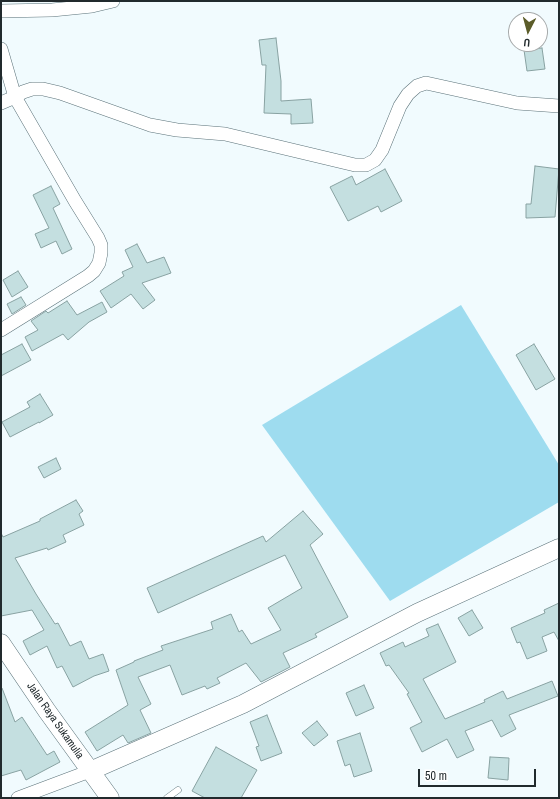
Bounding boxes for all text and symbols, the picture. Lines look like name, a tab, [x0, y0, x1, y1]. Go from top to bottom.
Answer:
north arrow	[508, 12, 548, 52]
text: U	[523, 36, 531, 50]
street label: Jalan Raya Sukamulia	[24, 680, 86, 762]
scale bar	[420, 761, 538, 787]
text: 50 m	[425, 768, 447, 784]

